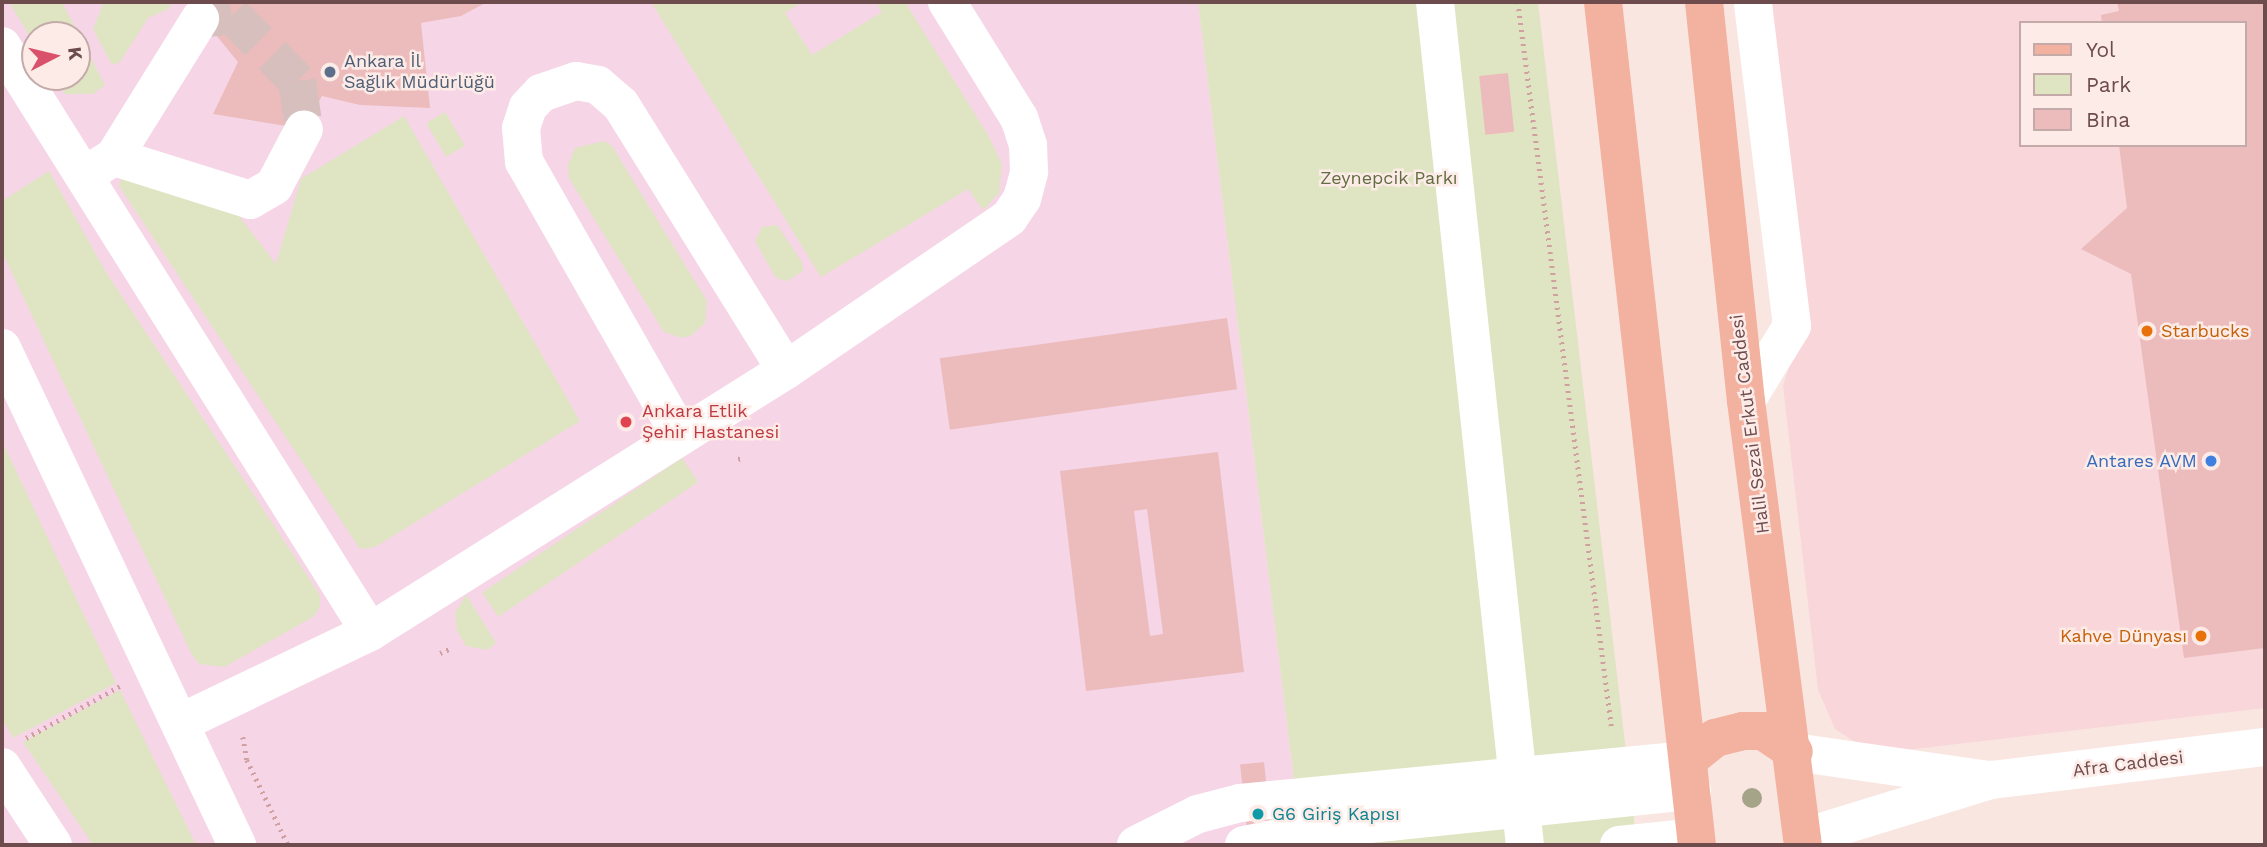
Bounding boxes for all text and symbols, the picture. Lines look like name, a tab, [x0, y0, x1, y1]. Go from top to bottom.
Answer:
north arrow	[21, 21, 91, 91]
legend	[2018, 21, 2246, 147]
text: Yol	[2086, 37, 2116, 62]
text: K	[63, 46, 88, 62]
place label: Ankara İl Sağlık Müdürlüğü	[344, 51, 495, 94]
marker: Ankara İl Sağlık Müdürlüğü	[322, 64, 338, 80]
text: Park	[2086, 72, 2131, 97]
text: Bina	[2086, 107, 2130, 132]
park label: Zeynepcik Parkı	[1320, 167, 1458, 189]
street label: Halil Sezai Erkut Caddesi	[1726, 313, 1774, 535]
place label: Starbucks	[2161, 320, 2250, 342]
marker: Starbucks	[2139, 323, 2155, 339]
place label: Ankara Etlik Şehir Hastanesi	[642, 401, 780, 444]
marker: Ankara Etlik Şehir Hastanesi	[616, 412, 636, 432]
place label: Antares AVM	[2085, 450, 2197, 472]
marker: Antares AVM	[2203, 453, 2219, 469]
place label: Kahve Dünyası	[2060, 625, 2187, 647]
marker: Kahve Dünyası	[2193, 628, 2209, 644]
street label: Afra Caddesi	[2071, 746, 2185, 782]
place label: G6 Giriş Kapısı	[1272, 803, 1400, 825]
marker: G6 Giriş Kapısı	[1250, 806, 1266, 822]

